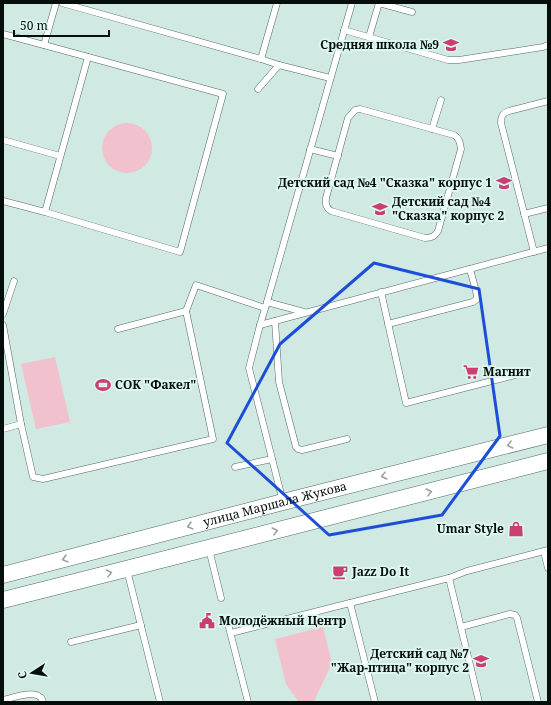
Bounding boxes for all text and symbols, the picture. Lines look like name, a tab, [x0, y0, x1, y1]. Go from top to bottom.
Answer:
scale bar	[14, 12, 109, 38]
text: 50 m	[20, 17, 48, 34]
place label: Средняя школа №9	[320, 36, 439, 53]
school or university icon: Средняя школа №9	[442, 36, 460, 54]
place label: Детский сад №4 "Сказка" корпус 1	[278, 174, 492, 191]
school or university icon: Детский сад №4 "Сказка" корпус 1	[495, 174, 513, 192]
place label: Детский сад №4 "Сказка" корпус 2	[392, 193, 505, 224]
school or university icon: Детский сад №4 "Сказка" корпус 2	[371, 200, 389, 218]
supermarket icon: Магнит	[462, 363, 480, 381]
place label: Магнит	[483, 363, 531, 380]
sports icon: СОК "Факел"	[94, 376, 112, 394]
place label: СОК "Факел"	[115, 376, 196, 393]
one-way arrow	[507, 440, 513, 448]
one-way arrow	[381, 472, 387, 480]
street label: улица Маршала Жукова	[201, 477, 349, 530]
one-way arrow	[425, 488, 432, 497]
place label: Umar Style	[437, 520, 504, 537]
shop icon: Umar Style	[507, 520, 525, 538]
one-way arrow	[187, 522, 194, 530]
one-way arrow	[272, 527, 279, 535]
one-way arrow	[61, 554, 68, 563]
cafe icon: Jazz Do It	[331, 563, 349, 581]
place label: Jazz Do It	[351, 563, 409, 580]
one-way arrow	[106, 570, 112, 578]
public building icon: Молодёжный Центр	[198, 612, 216, 630]
place label: Молодёжный Центр	[219, 612, 347, 629]
place label: Детский сад №7 "Жар-птица" корпус 2	[331, 645, 469, 676]
school or university icon: Детский сад №7 "Жар-птица" корпус 2	[472, 652, 490, 670]
north arrow	[12, 653, 52, 693]
text: С	[14, 670, 30, 680]

